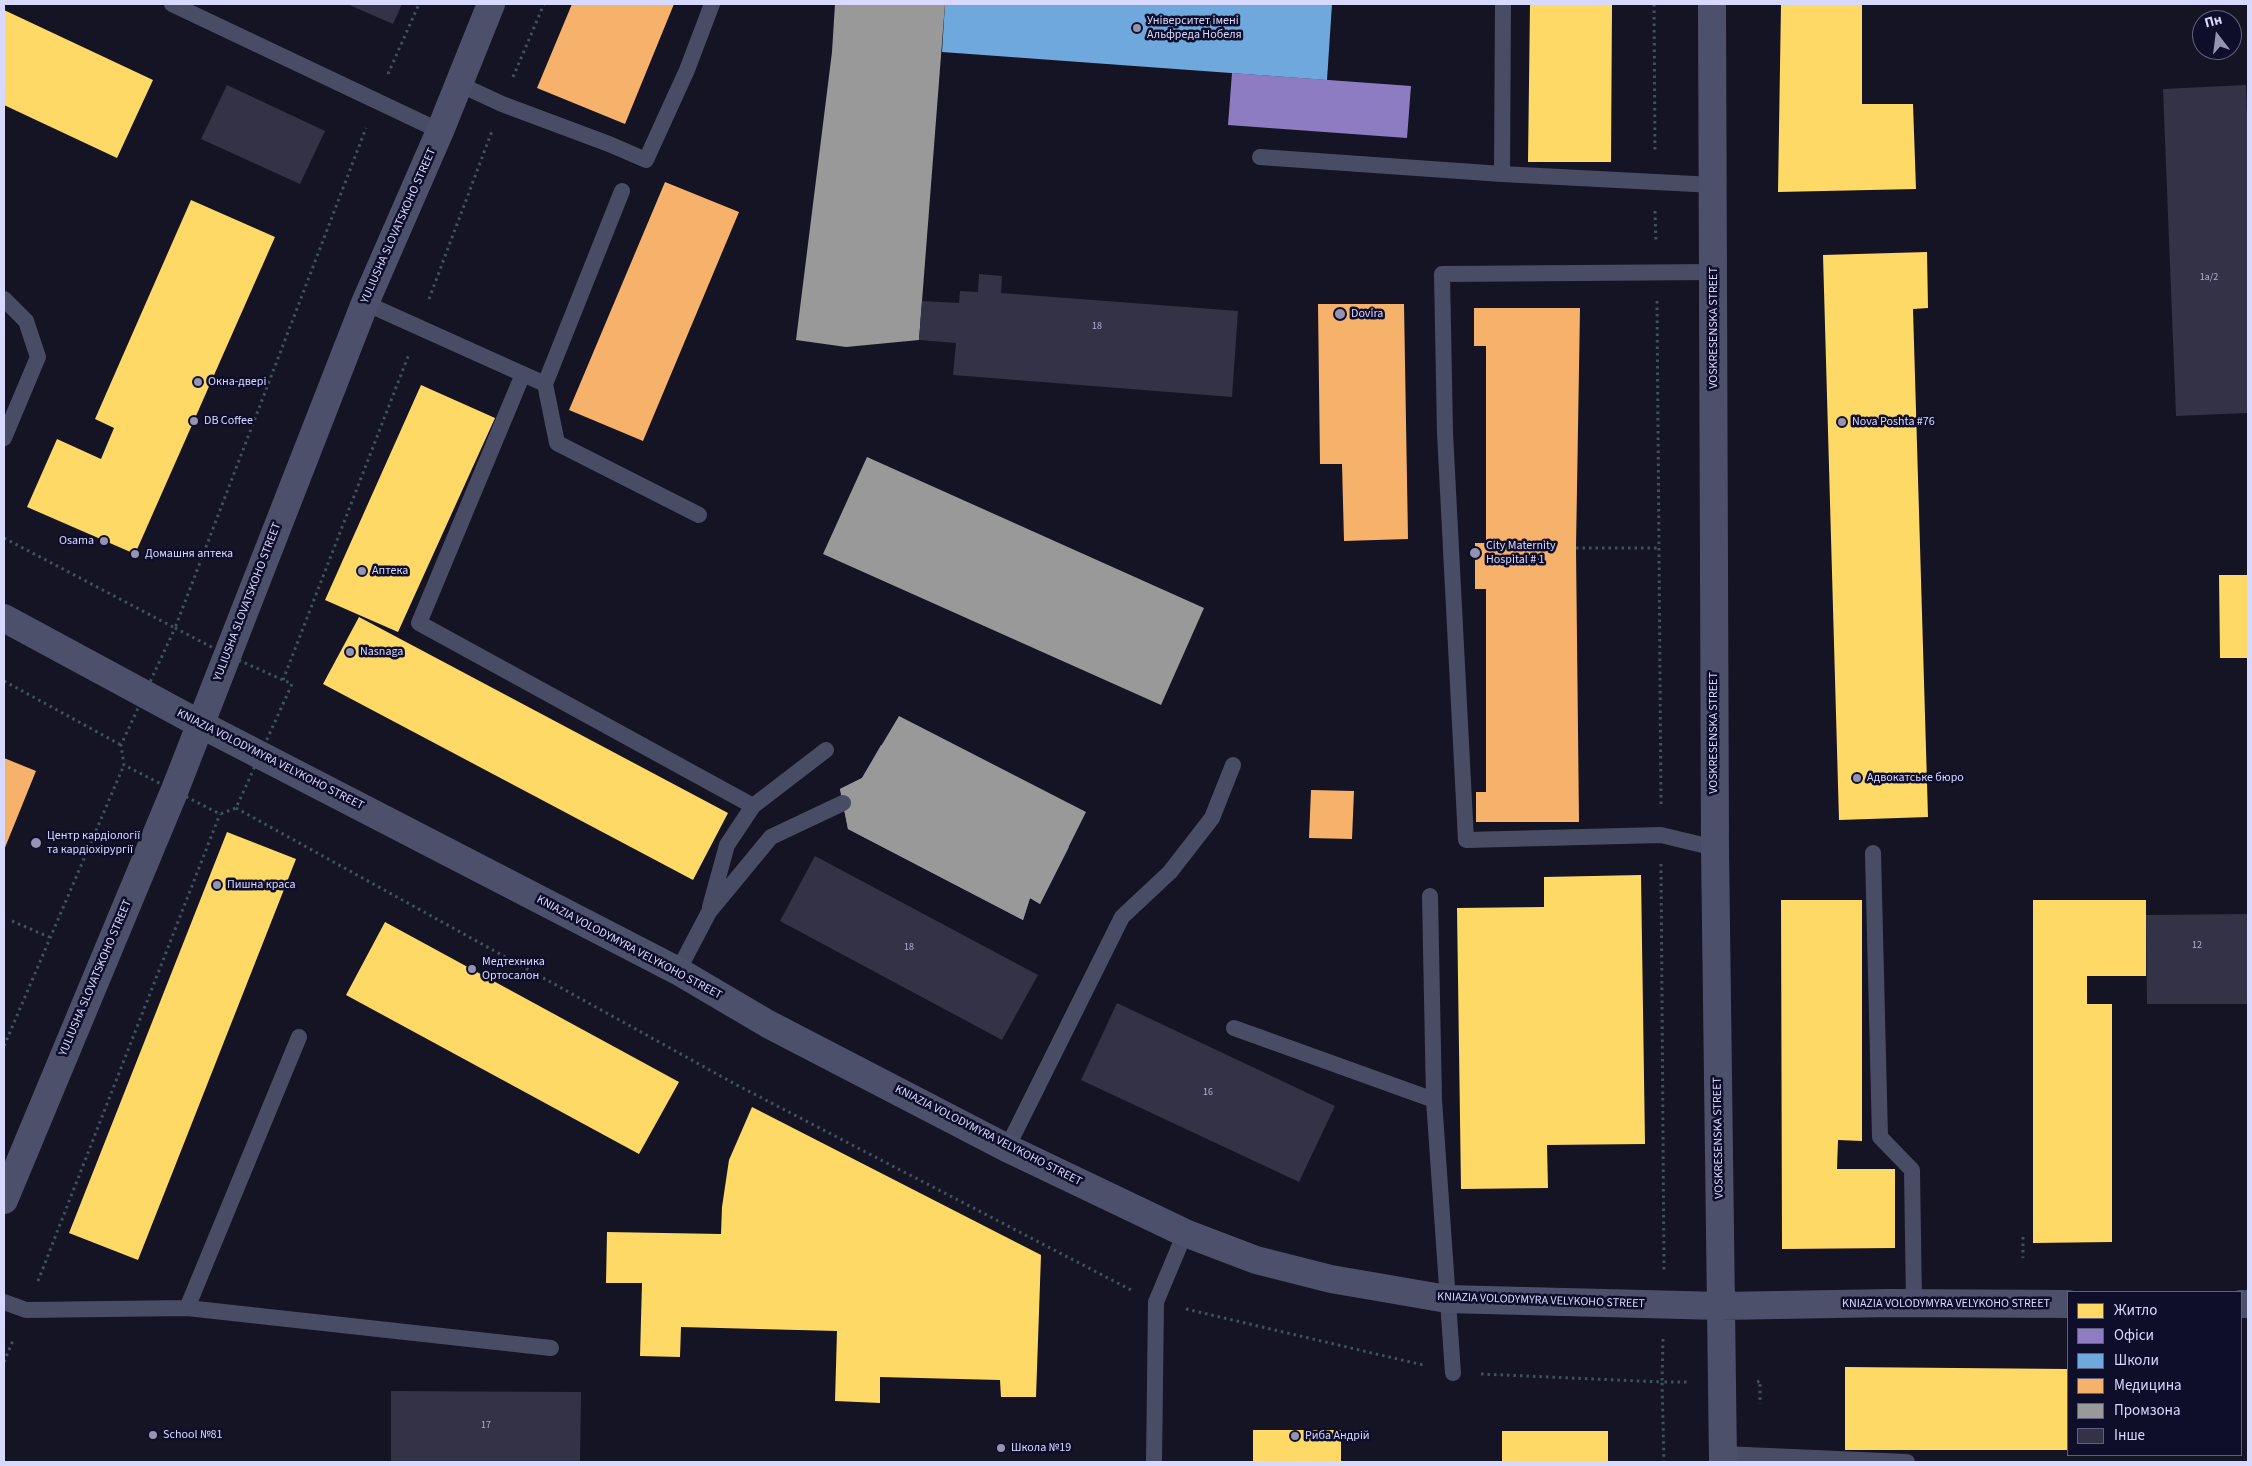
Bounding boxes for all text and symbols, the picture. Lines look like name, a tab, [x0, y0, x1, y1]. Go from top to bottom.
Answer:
north arrow	[2192, 10, 2242, 60]
text: Пн	[2202, 10, 2224, 33]
place label: Університет імені Альфреда Нобеля	[1147, 14, 1242, 42]
marker: Університет імені Альфреда Нобеля	[1131, 22, 1143, 34]
street label: YULIUSHA SLOVATSKOHO STREET	[358, 146, 440, 306]
street label: VOSKRESENSKA STREET	[1707, 267, 1721, 389]
house number: 1а/2	[2200, 272, 2218, 284]
marker: Dovira	[1333, 307, 1347, 321]
place label: Dovira	[1351, 307, 1383, 321]
house number: 18	[1092, 321, 1102, 333]
place label: Окна-двері	[208, 375, 266, 389]
marker: Окна-двері	[192, 376, 204, 388]
place label: DB Coffee	[204, 414, 253, 428]
marker: DB Coffee	[188, 415, 200, 427]
place label: Nova Poshta #76	[1852, 415, 1935, 429]
marker: Nova Poshta #76	[1836, 416, 1848, 428]
street label: YULIUSHA SLOVATSKOHO STREET	[211, 521, 285, 683]
place label: Osama	[59, 534, 94, 548]
marker: Osama	[98, 535, 110, 547]
place label: City Maternity Hospital # 1	[1486, 539, 1556, 567]
marker: City Maternity Hospital # 1	[1468, 546, 1482, 560]
place label: Домашня аптека	[145, 547, 233, 561]
marker: Домашня аптека	[129, 548, 141, 560]
place label: Аптека	[372, 564, 408, 578]
marker: Аптека	[356, 565, 368, 577]
place label: Nasnaga	[360, 645, 403, 659]
marker: Nasnaga	[344, 646, 356, 658]
street label: VOSKRESENSKA STREET	[1707, 672, 1721, 794]
street label: KNIAZIA VOLODYMYRA VELYKOHO STREET	[174, 706, 366, 814]
place label: Адвокатське бюро	[1867, 771, 1964, 785]
marker: Адвокатське бюро	[1851, 772, 1863, 784]
place label: Центр кардіології та кардіохірургії	[47, 829, 140, 857]
marker: Центр кардіології та кардіохірургії	[29, 836, 43, 850]
place label: Пишна краса	[227, 878, 296, 892]
marker: Пишна краса	[211, 879, 223, 891]
street label: KNIAZIA VOLODYMYRA VELYKOHO STREET	[534, 893, 724, 1003]
street label: YULIUSHA SLOVATSKOHO STREET	[56, 898, 136, 1058]
house number: 12	[2192, 940, 2202, 952]
house number: 18	[904, 942, 914, 954]
place label: Медтехника Ортосалон	[482, 955, 545, 983]
marker: Медтехника Ортосалон	[466, 963, 478, 975]
street label: VOSKRESENSKA STREET	[1711, 1077, 1727, 1199]
street label: KNIAZIA VOLODYMYRA VELYKOHO STREET	[892, 1082, 1084, 1190]
house number: 16	[1203, 1087, 1213, 1099]
street label: KNIAZIA VOLODYMYRA VELYKOHO STREET	[1437, 1290, 1645, 1312]
legend	[2067, 1291, 2242, 1456]
street label: KNIAZIA VOLODYMYRA VELYKOHO STREET	[1842, 1297, 2050, 1311]
text: Житло	[2114, 1300, 2157, 1321]
text: Офіси	[2114, 1325, 2154, 1346]
text: Школи	[2114, 1350, 2159, 1371]
text: Медицина	[2114, 1375, 2182, 1396]
text: Промзона	[2114, 1400, 2181, 1421]
house number: 17	[481, 1420, 491, 1432]
text: Інше	[2114, 1425, 2145, 1446]
place label: School №81	[163, 1428, 223, 1442]
marker: School №81	[147, 1429, 159, 1441]
place label: Риба Андрій	[1305, 1429, 1370, 1443]
marker: Риба Андрій	[1289, 1430, 1301, 1442]
place label: Школа №19	[1011, 1441, 1071, 1455]
marker: Школа №19	[995, 1442, 1007, 1454]

